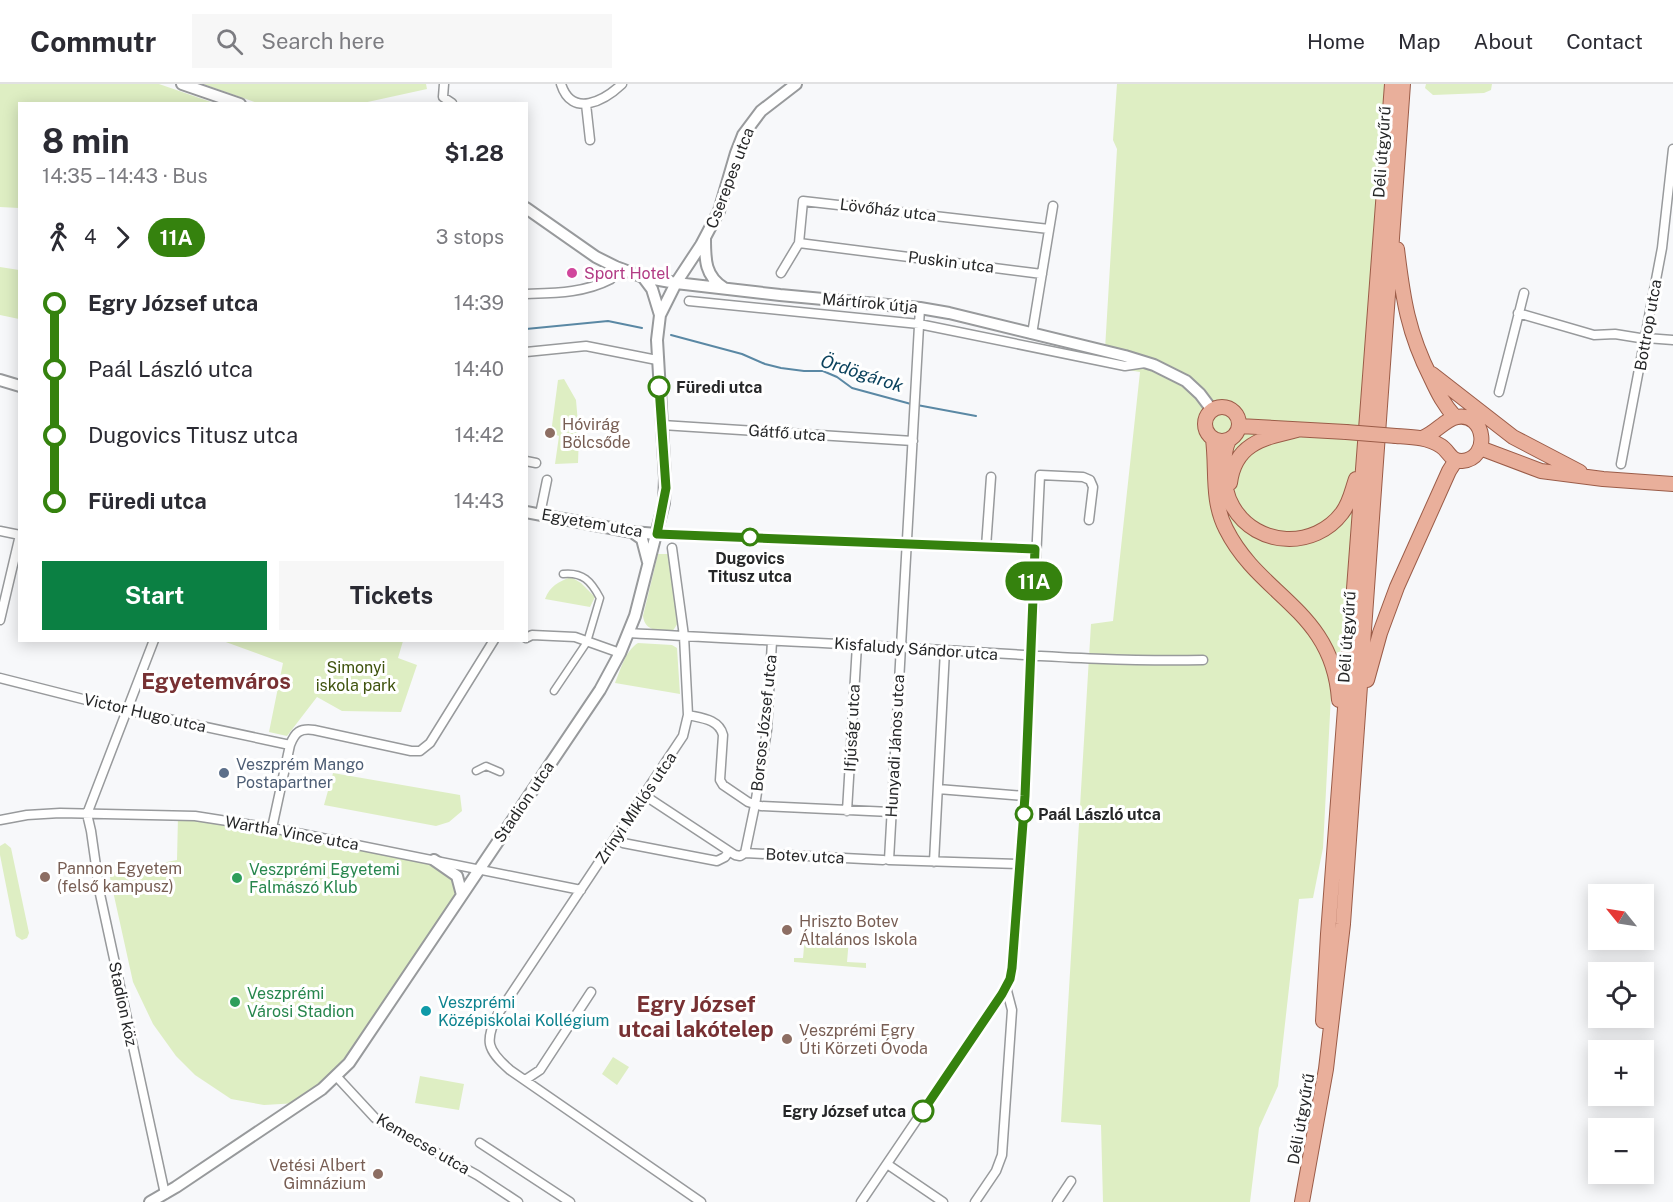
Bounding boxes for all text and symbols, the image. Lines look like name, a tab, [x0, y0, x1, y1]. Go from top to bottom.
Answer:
search box	[192, 14, 612, 68]
text: Commutr	[30, 25, 156, 58]
icon: search	[213, 25, 246, 58]
text: Search here	[261, 28, 385, 54]
text: Home	[1307, 29, 1365, 54]
text: Map	[1398, 29, 1441, 54]
text: About	[1474, 29, 1533, 54]
text: Contact	[1566, 29, 1643, 54]
street label: Déli útgyűrű	[1369, 105, 1395, 199]
text: 8 min	[42, 122, 130, 160]
street label: Cserepes utca	[702, 125, 758, 231]
text: $1.28	[445, 140, 504, 166]
text: 14:35 – 14:43 · Bus	[42, 164, 208, 188]
street label: Lövőház utca	[839, 195, 937, 225]
icon: walk	[42, 221, 75, 254]
icon: forward	[106, 221, 139, 254]
text: 4	[84, 225, 97, 249]
text: 11A	[160, 225, 193, 250]
text: 3 stops	[436, 225, 504, 249]
street label: Puskin utca	[907, 247, 995, 277]
place label: Sport Hotel	[584, 264, 670, 283]
marker: Sport Hotel	[565, 266, 579, 280]
street label: Bottrop utca	[1631, 278, 1665, 372]
street label: Mártírok útja	[821, 289, 919, 317]
text: Egry József utca	[88, 290, 258, 316]
text: 14:39	[454, 291, 504, 315]
water label: Ördögárok	[818, 349, 907, 396]
text: Paál László utca	[88, 356, 253, 382]
text: 14:40	[454, 357, 504, 381]
marker: Füredi utca	[648, 376, 670, 398]
place label: Füredi utca	[676, 378, 762, 397]
place label: Hóvirág Bölcsőde	[562, 415, 631, 452]
street label: Gátfő utca	[748, 421, 826, 445]
text: Dugovics Titusz utca	[88, 422, 298, 448]
text: 14:42	[454, 423, 504, 447]
marker: Hóvirág Bölcsőde	[543, 426, 557, 440]
text: Füredi utca	[88, 488, 207, 514]
text: 14:43	[454, 489, 504, 513]
street label: Egyetem utca	[540, 505, 644, 541]
marker: Dugovics Titusz utca	[741, 528, 759, 546]
place label: Dugovics Titusz utca	[708, 549, 792, 586]
button: Start	[42, 561, 267, 630]
button: Tickets	[279, 561, 504, 630]
line badge: 11A	[1000, 562, 1068, 600]
text: 11A	[1017, 569, 1051, 594]
street label: Déli útgyűrű	[1334, 590, 1360, 684]
street label: Kisfaludy Sándor utca	[833, 634, 999, 664]
street label: Borsos József utca	[747, 654, 781, 792]
park label: Simonyi iskola park	[316, 658, 396, 695]
district label: Egyetemváros	[141, 668, 291, 694]
street label: Hunyadi János utca	[882, 674, 908, 818]
street label: Ifjúság utca	[840, 684, 864, 772]
street label: Victor Hugo utca	[82, 690, 208, 736]
street label: Zrínyi Miklós utca	[592, 748, 680, 868]
place label: Veszprém Mango Postapartner	[236, 755, 364, 792]
street label: Stadion utca	[490, 758, 558, 846]
marker: Veszprém Mango Postapartner	[217, 766, 231, 780]
marker: Paál László utca	[1015, 805, 1033, 823]
place label: Paál László utca	[1038, 805, 1161, 824]
street label: Wartha Vince utca	[224, 812, 360, 854]
street label: Botev utca	[765, 844, 845, 868]
place label: Pannon Egyetem (felső kampusz)	[57, 859, 182, 896]
place label: Veszprémi Egyetemi Falmászó Klub	[249, 860, 400, 897]
marker: Pannon Egyetem (felső kampusz)	[38, 870, 52, 884]
marker: Veszprémi Egyetemi Falmászó Klub	[230, 871, 244, 885]
north arrow	[1588, 884, 1654, 950]
map controls	[1588, 884, 1654, 1184]
place label: Hriszto Botev Általános Iskola	[799, 912, 917, 949]
marker: Hriszto Botev Általános Iskola	[780, 923, 794, 937]
street label: Stadion köz	[105, 960, 141, 1049]
button: locate	[1588, 962, 1654, 1028]
place label: Veszprémi Városi Stadion	[247, 984, 354, 1021]
district label: Egry József utcai lakótelep	[618, 991, 774, 1042]
place label: Veszprémi Középiskolai Kollégium	[438, 993, 609, 1030]
marker: Veszprémi Városi Stadion	[228, 995, 242, 1009]
marker: Veszprémi Középiskolai Kollégium	[419, 1004, 433, 1018]
place label: Veszprémi Egry Úti Körzeti Óvoda	[799, 1021, 928, 1058]
marker: Veszprémi Egry Úti Körzeti Óvoda	[780, 1032, 794, 1046]
button: +	[1588, 1040, 1654, 1106]
street label: Déli útgyűrű	[1284, 1072, 1318, 1166]
marker: Egry József utca	[912, 1100, 934, 1122]
place label: Egry József utca	[782, 1102, 906, 1121]
street label: Kemecse utca	[373, 1110, 473, 1178]
button: −	[1588, 1118, 1654, 1184]
place label: Vetési Albert Gimnázium	[269, 1156, 366, 1193]
marker: Vetési Albert Gimnázium	[371, 1167, 385, 1181]

